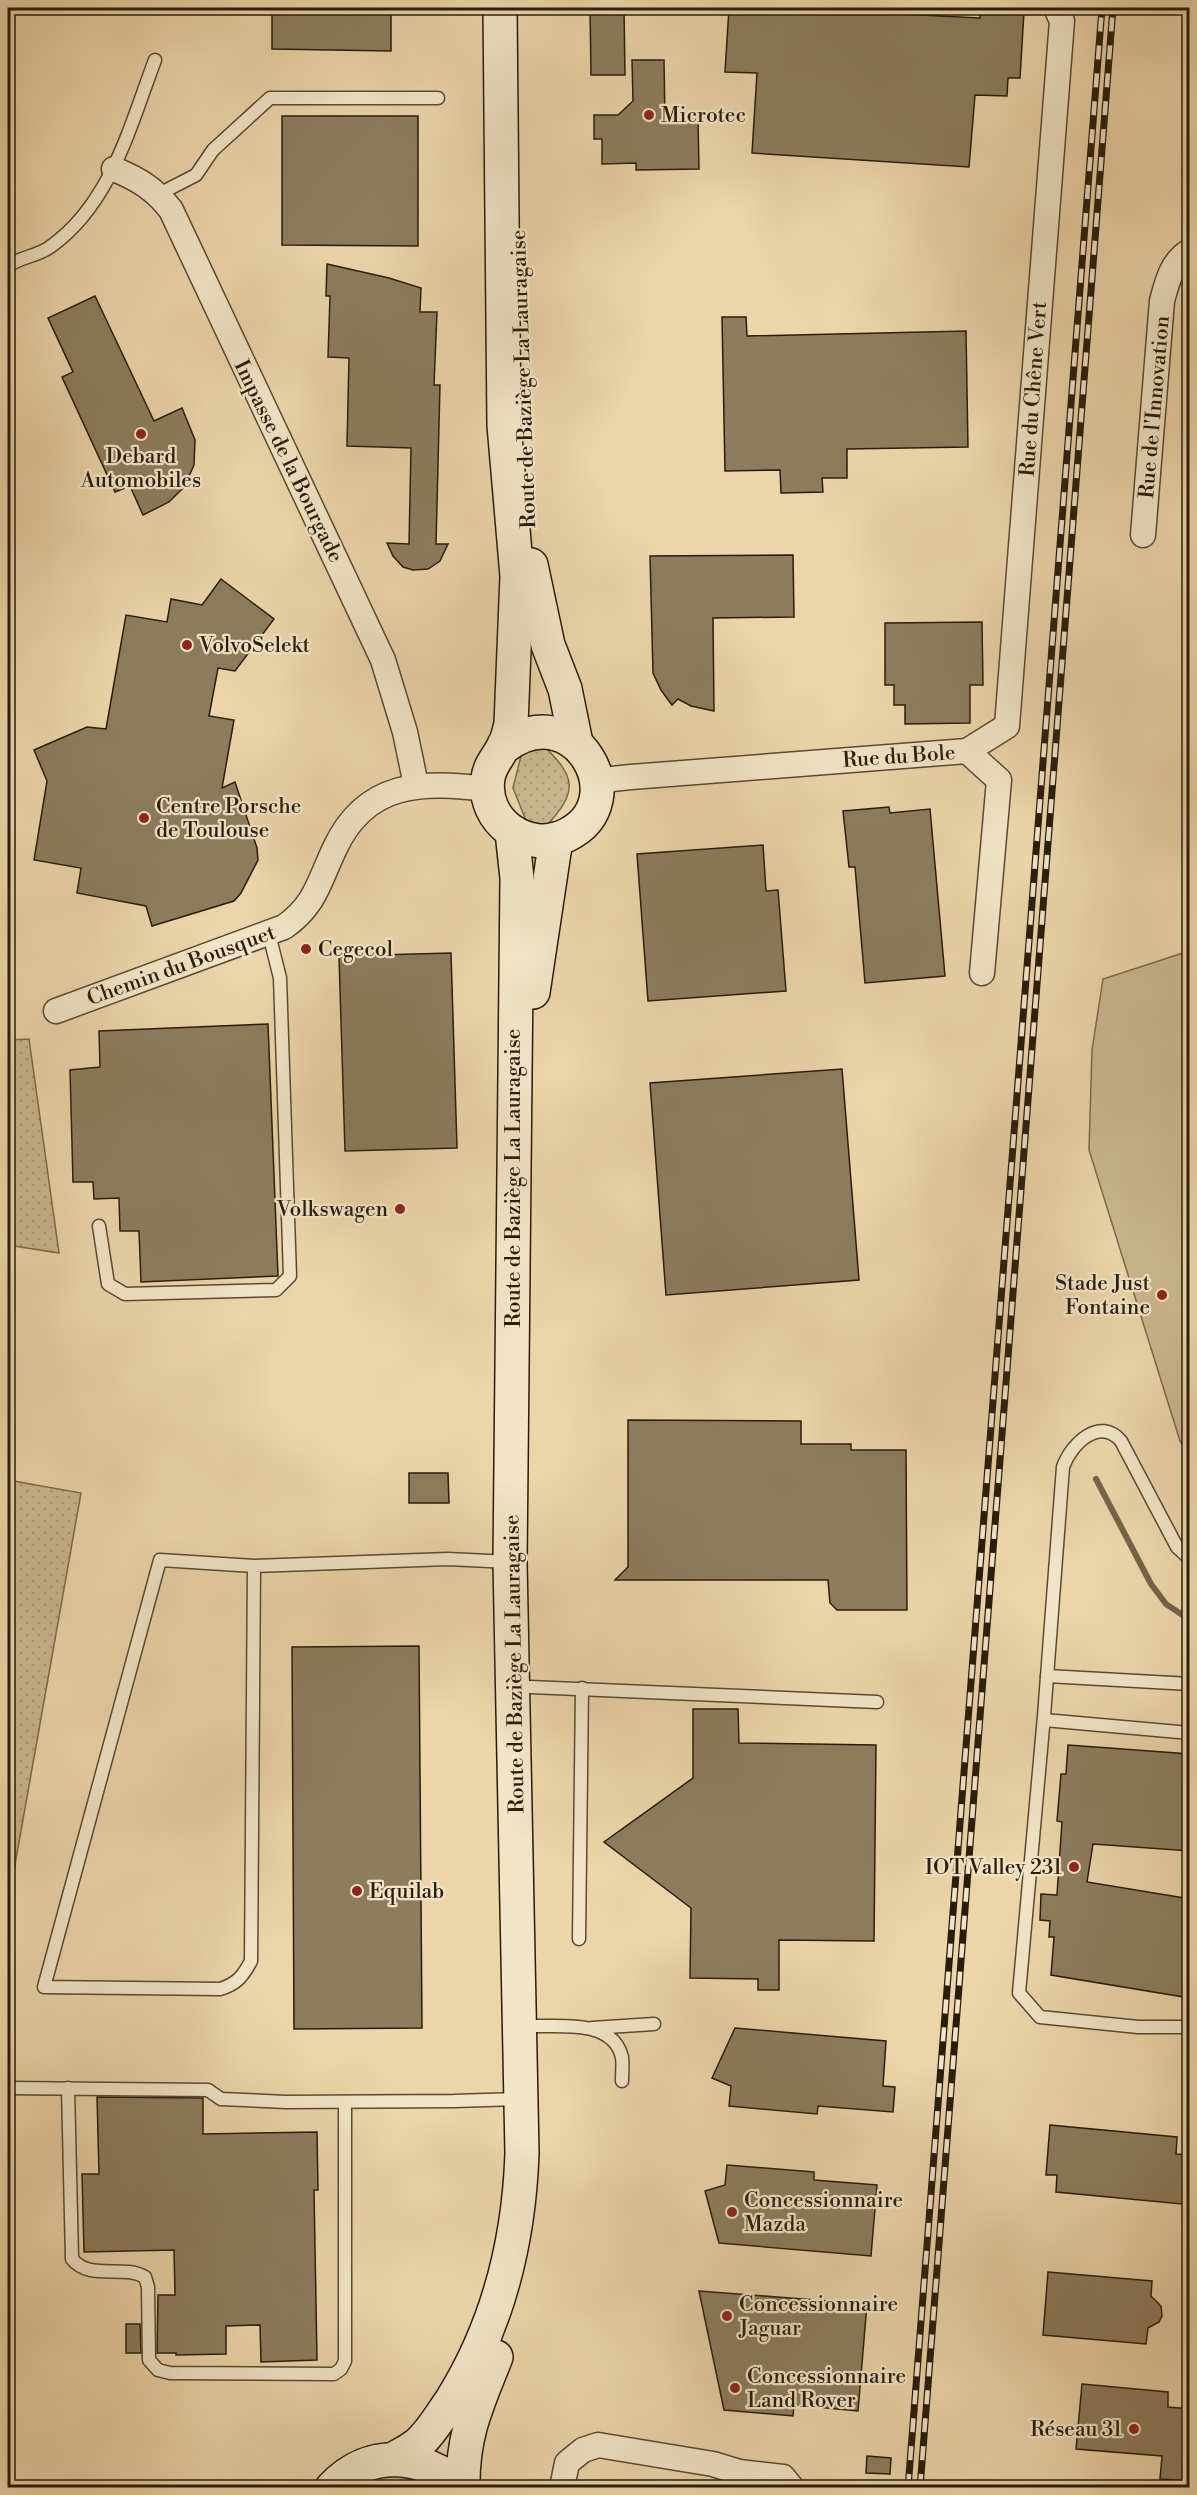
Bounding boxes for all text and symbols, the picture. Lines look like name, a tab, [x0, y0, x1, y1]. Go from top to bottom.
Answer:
place label: Microtec	[661, 103, 746, 129]
marker: Microtec	[642, 108, 656, 122]
street label: Route de Baziège La Lauragaise	[506, 229, 542, 529]
street label: Rue du Chêne Vert	[1015, 300, 1053, 478]
street label: Rue de l'Innovation	[1134, 314, 1176, 499]
street label: Impasse de la Bourgade	[228, 356, 348, 567]
marker: Debard Automobiles	[134, 427, 148, 441]
place label: Debard Automobiles	[80, 444, 201, 494]
place label: VolvoSelekt	[198, 633, 311, 659]
marker: VolvoSelekt	[180, 638, 194, 652]
street label: Rue du Bole	[842, 740, 956, 774]
place label: Centre Porsche de Toulouse	[156, 794, 301, 844]
marker: Centre Porsche de Toulouse	[137, 811, 151, 825]
street label: Chemin du Bousquet	[84, 920, 280, 1012]
place label: Cegecol	[318, 937, 393, 963]
marker: Cegecol	[299, 942, 313, 956]
street label: Route de Baziège La Lauragaise	[501, 1029, 527, 1327]
place label: Volkswagen	[275, 1197, 388, 1223]
marker: Volkswagen	[393, 1202, 407, 1216]
place label: Stade Just Fontaine	[1055, 1271, 1151, 1321]
marker: Stade Just Fontaine	[1155, 1288, 1169, 1302]
street label: Route de Baziège La Lauragaise	[499, 1514, 531, 1814]
place label: IOT Valley 231	[925, 1855, 1062, 1881]
marker: IOT Valley 231	[1067, 1860, 1081, 1874]
place label: Equilab	[369, 1879, 444, 1905]
marker: Equilab	[350, 1884, 364, 1898]
place label: Concessionnaire Mazda	[744, 2188, 903, 2238]
marker: Concessionnaire Mazda	[725, 2205, 739, 2219]
place label: Concessionnaire Jaguar	[738, 2292, 898, 2342]
marker: Concessionnaire Jaguar	[720, 2309, 734, 2323]
place label: Concessionnaire Land Rover	[747, 2364, 906, 2414]
marker: Concessionnaire Land Rover	[728, 2381, 742, 2395]
place label: Réseau 31	[1030, 2417, 1122, 2443]
marker: Réseau 31	[1127, 2422, 1141, 2436]

